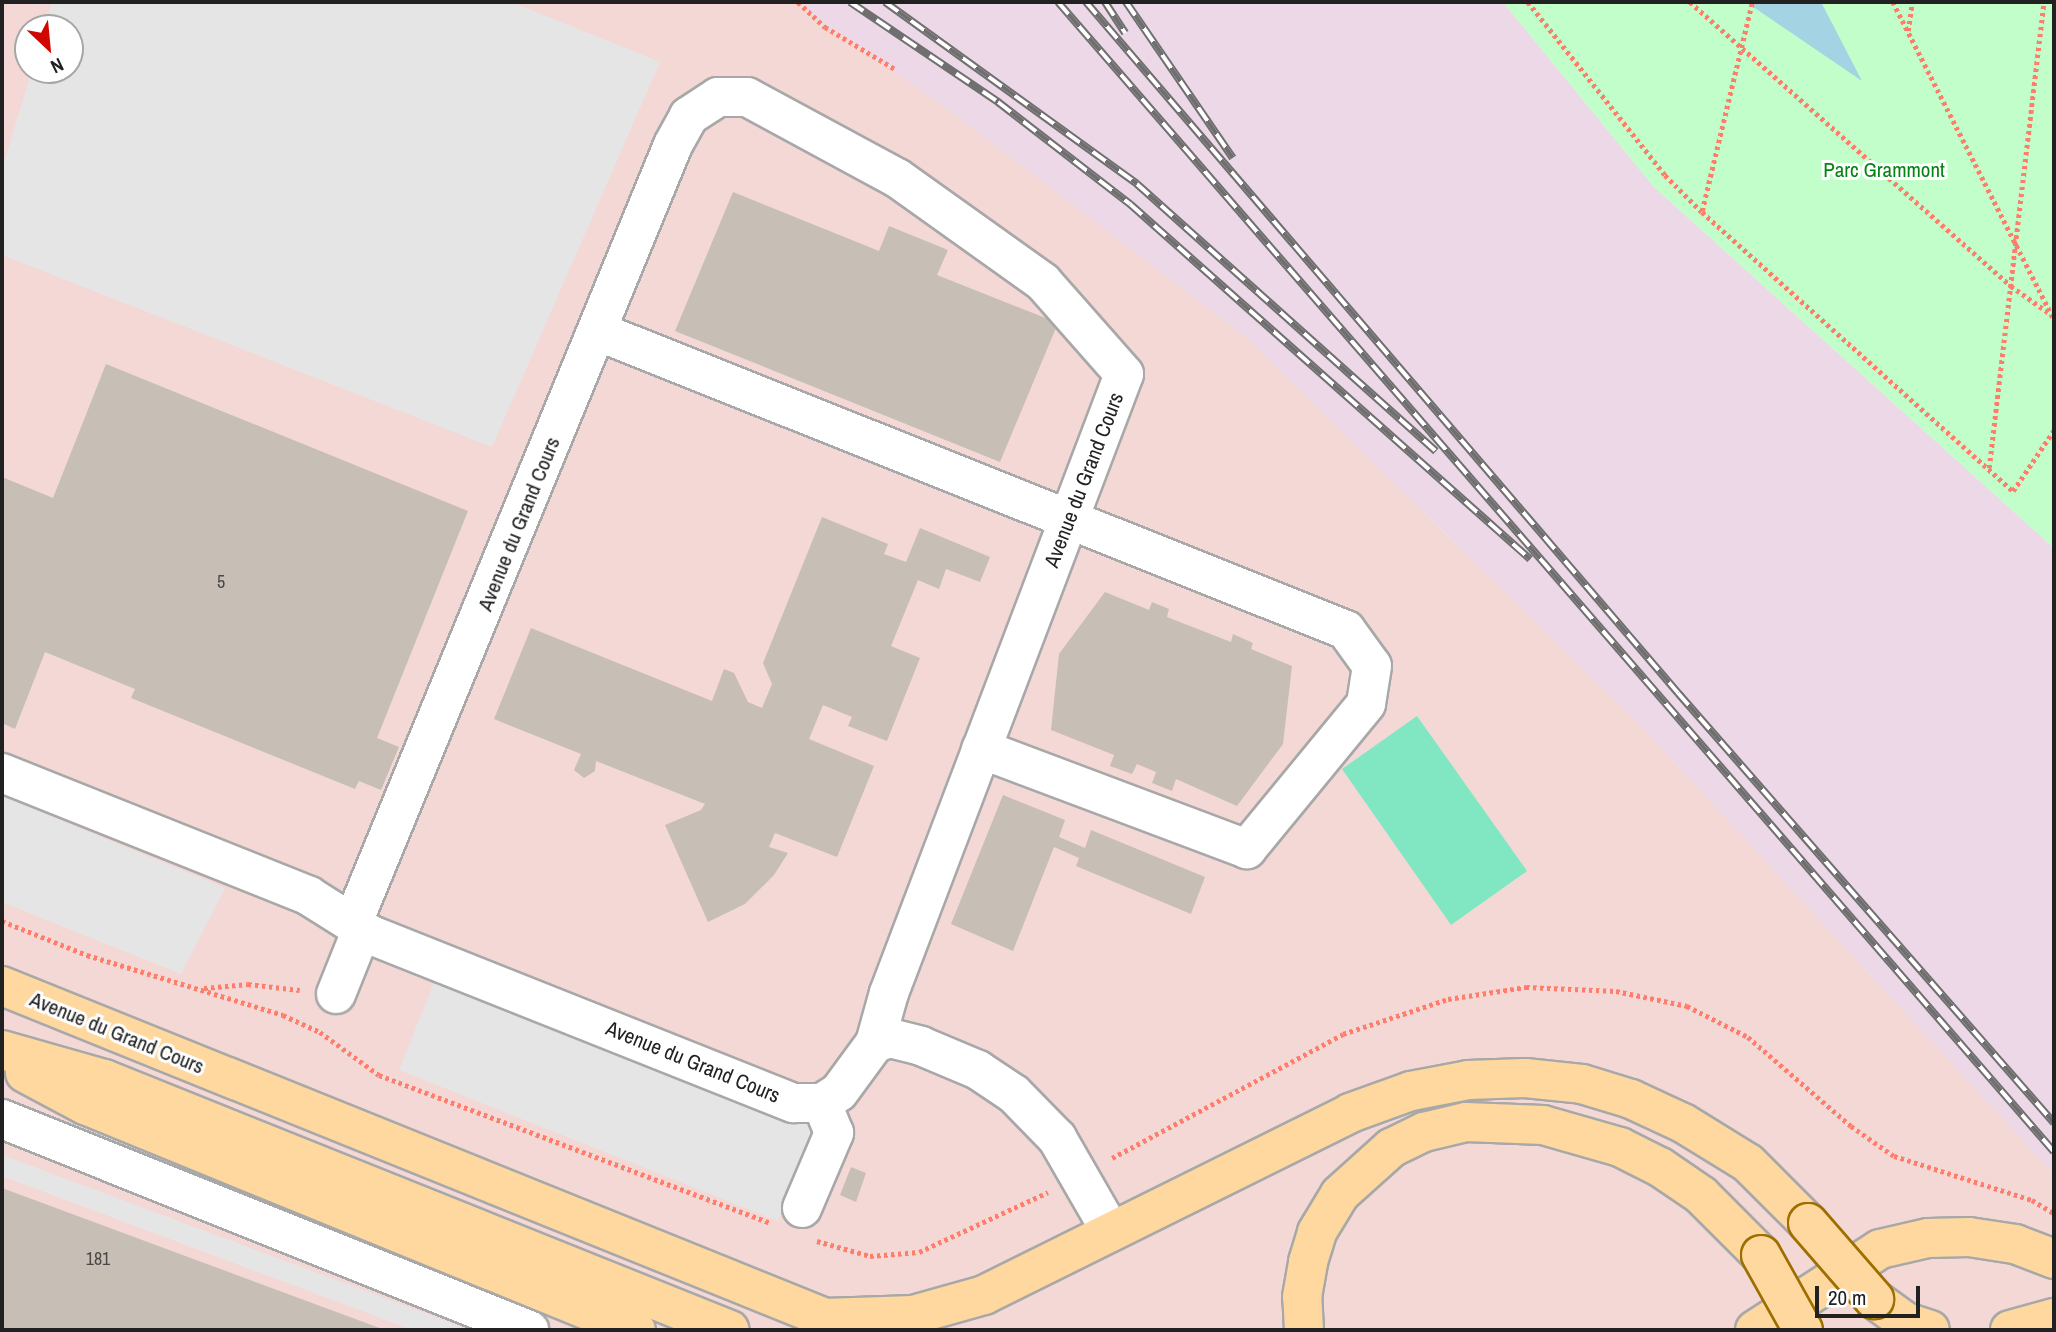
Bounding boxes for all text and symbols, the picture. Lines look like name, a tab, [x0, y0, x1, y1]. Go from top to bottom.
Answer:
north arrow	[14, 14, 84, 84]
text: N	[47, 52, 68, 80]
park label: Parc Grammont	[1823, 157, 1945, 183]
street label: Avenue du Grand Cours	[1039, 389, 1129, 571]
street label: Avenue du Grand Cours	[473, 433, 565, 615]
house number: 5	[217, 571, 225, 593]
street label: Avenue du Grand Cours	[26, 987, 208, 1079]
street label: Avenue du Grand Cours	[602, 1016, 784, 1108]
house number: 181	[86, 1248, 110, 1270]
scale bar	[1818, 1272, 1923, 1316]
text: 20 m	[1828, 1283, 1866, 1312]

